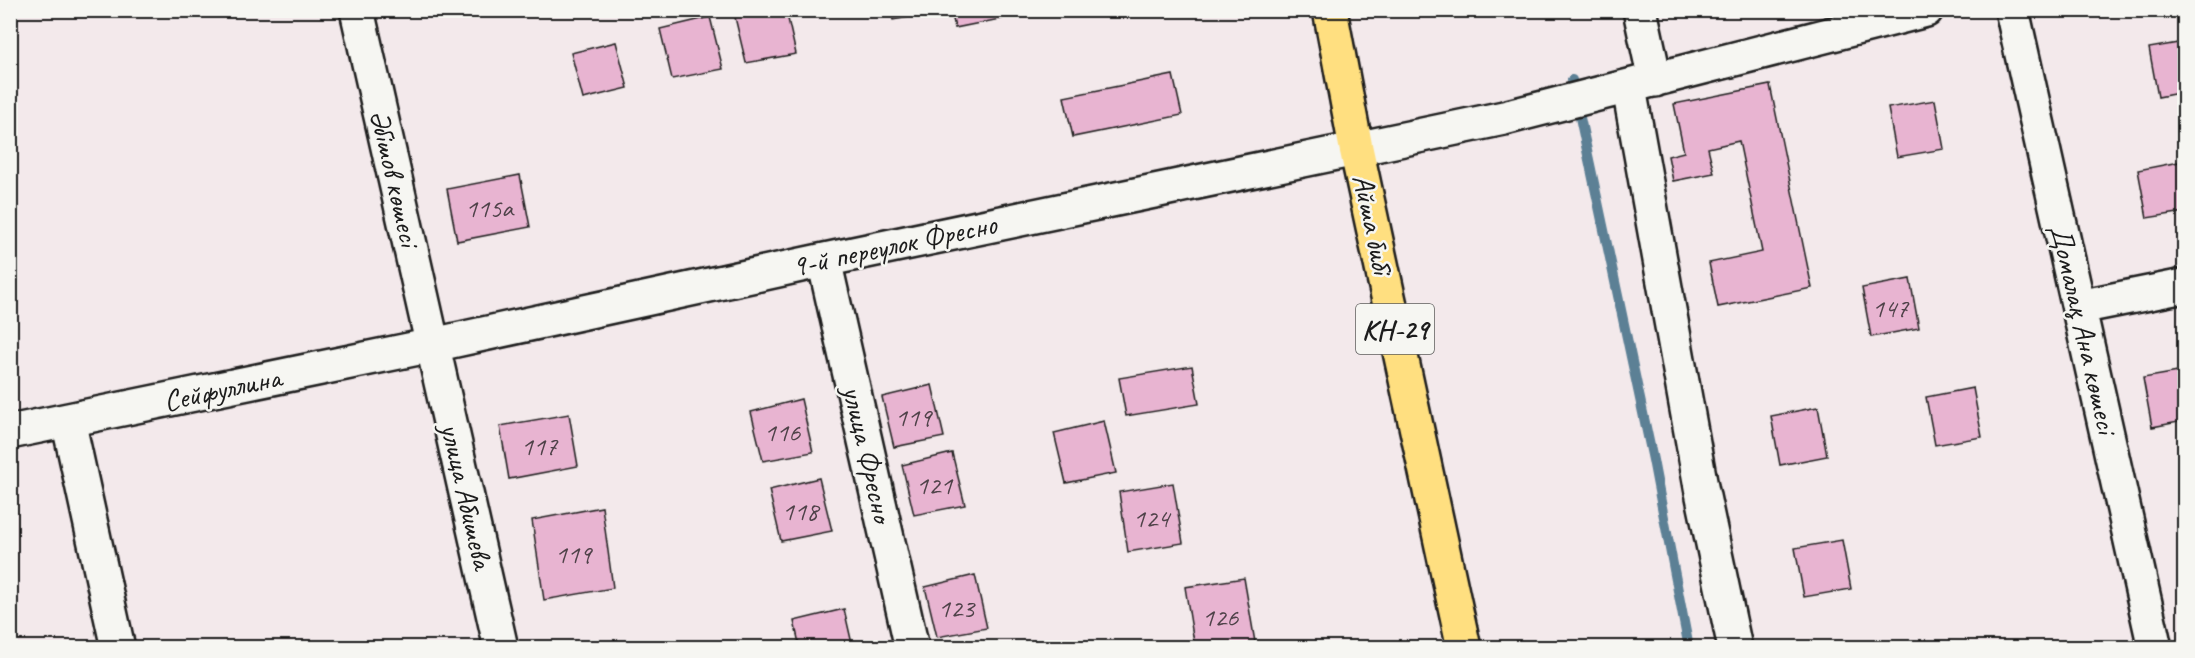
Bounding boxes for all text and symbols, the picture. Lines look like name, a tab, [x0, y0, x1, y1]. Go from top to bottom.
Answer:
street label: Әбішов көшесі	[361, 106, 430, 253]
street label: Айша бибі	[1344, 171, 1403, 281]
house number: 115а	[465, 191, 515, 225]
street label: 9-й переулок Фресно	[788, 204, 1001, 285]
street label: Домалақ Ана көшесі	[2041, 221, 2127, 440]
house number: 147	[1872, 291, 1910, 325]
road number: КН-29	[1356, 304, 1434, 354]
street label: Сейфуллина	[160, 357, 287, 420]
street label: улица Фресно	[833, 380, 903, 529]
house number: 119	[895, 400, 933, 434]
house number: 116	[764, 415, 801, 449]
street label: улица Абишева	[431, 418, 503, 575]
house number: 117	[521, 429, 559, 463]
house number: 121	[916, 468, 954, 502]
house number: 118	[782, 494, 821, 528]
house number: 124	[1133, 501, 1172, 535]
house number: 119	[555, 537, 593, 571]
house number: 123	[938, 591, 976, 625]
house number: 126	[1202, 600, 1239, 634]

